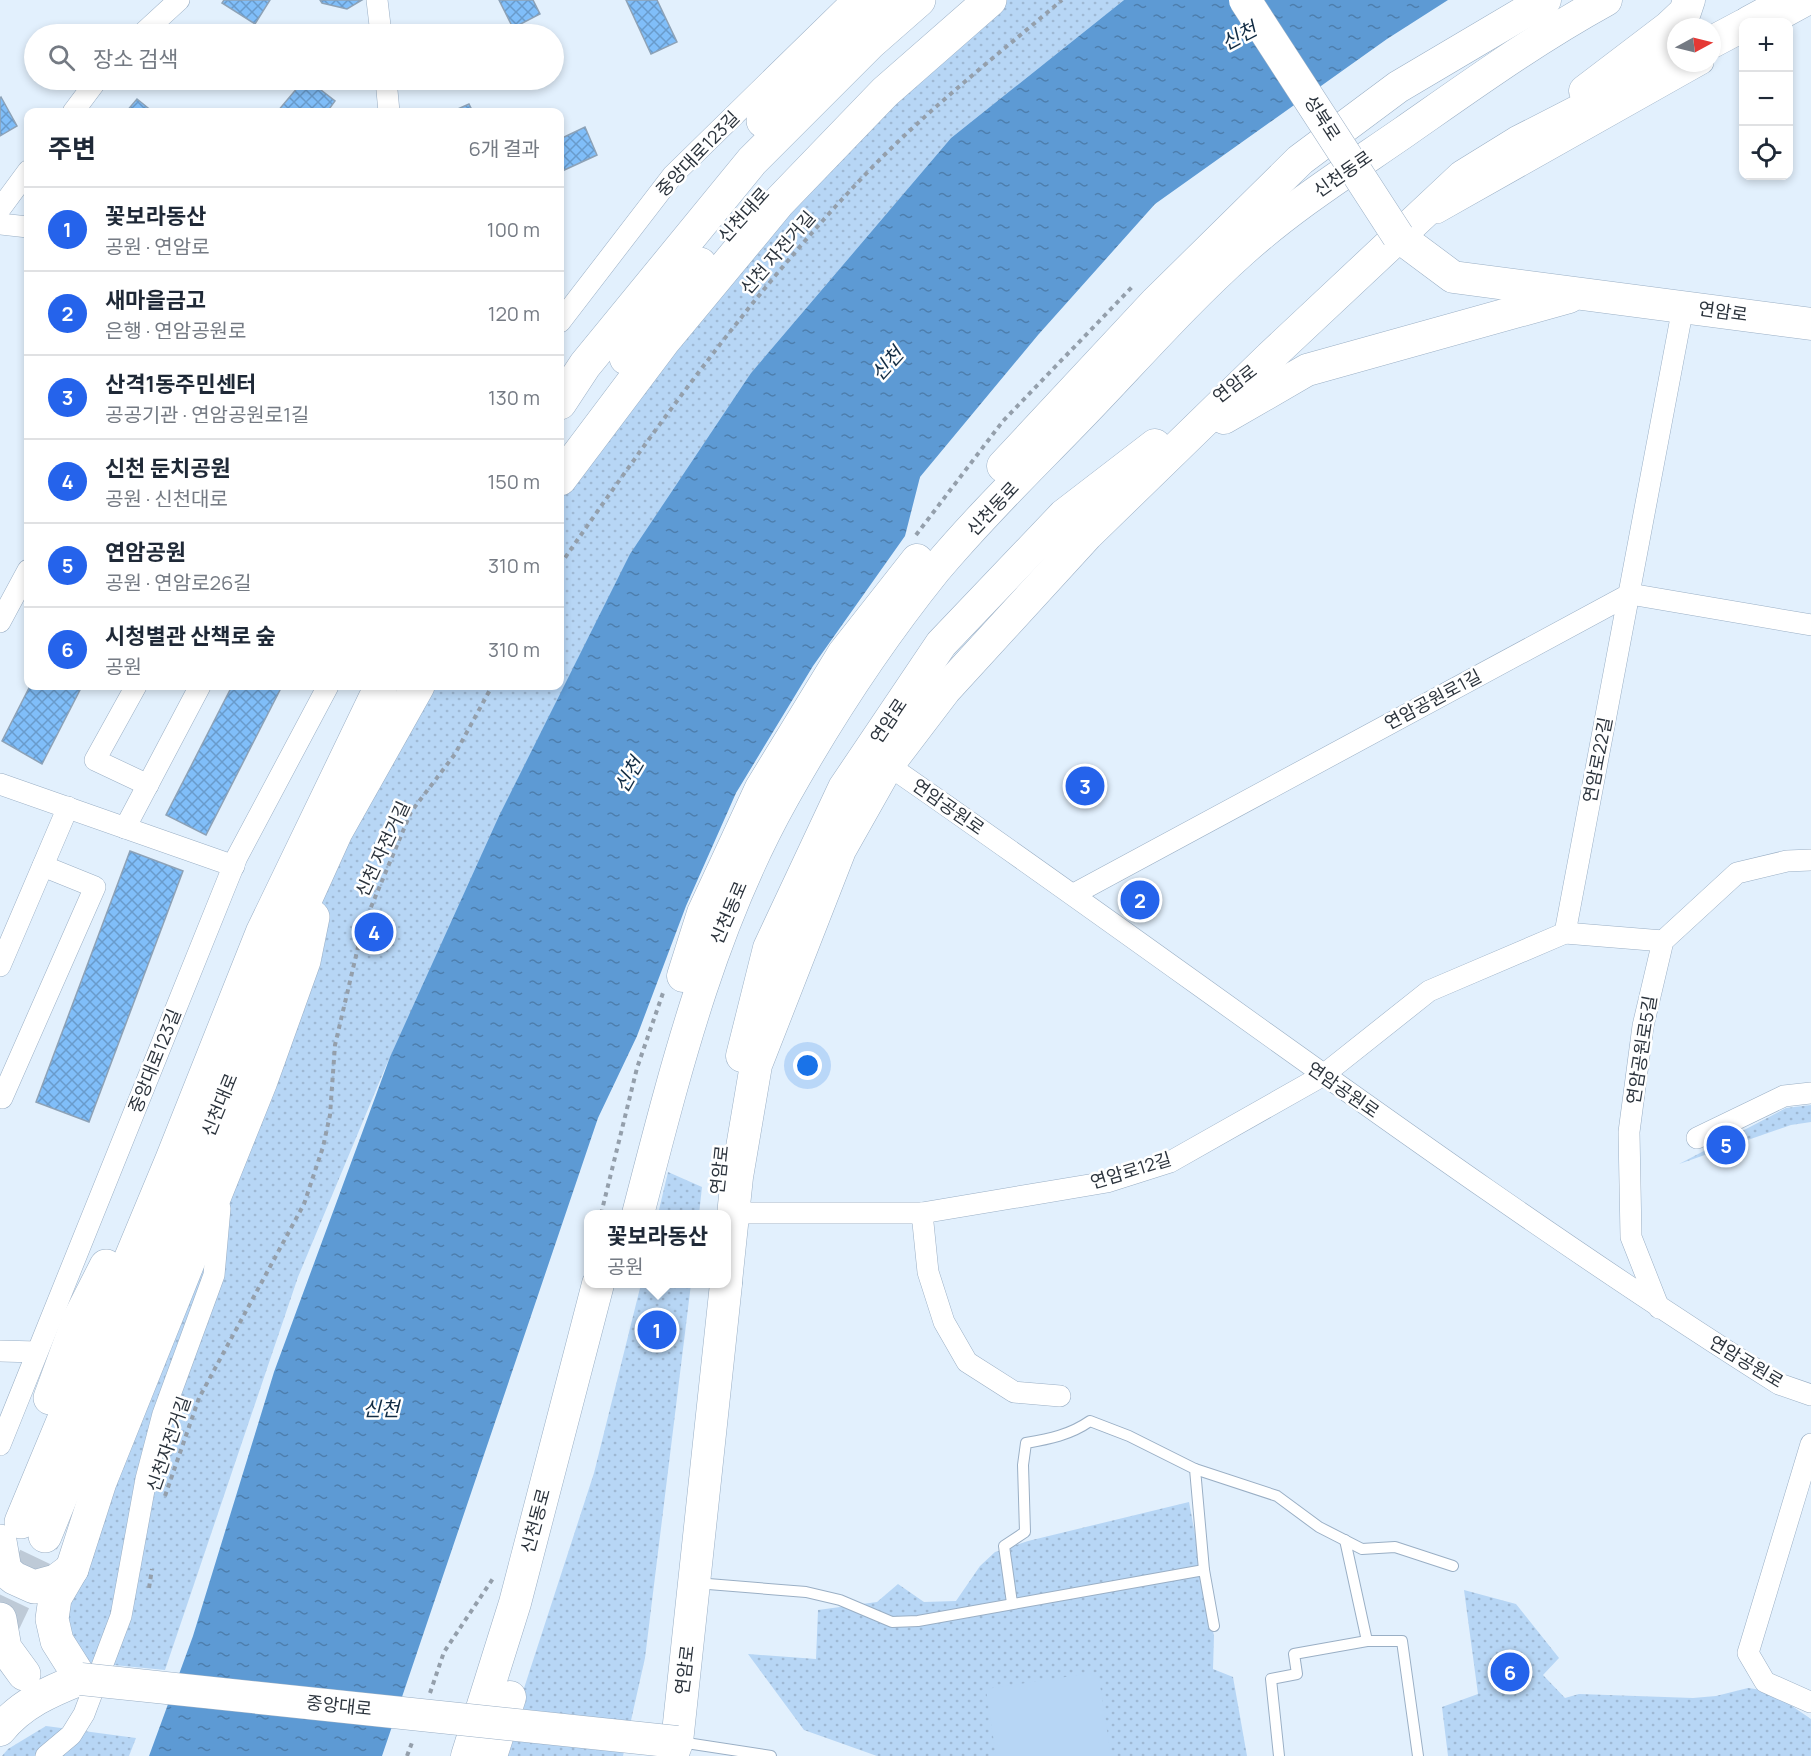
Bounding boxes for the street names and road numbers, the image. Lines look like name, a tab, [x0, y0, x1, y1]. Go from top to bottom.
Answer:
street label: 성북로	[1299, 90, 1346, 145]
street label: 중앙대로123길	[650, 105, 744, 201]
street label: 신천동로	[1308, 144, 1376, 202]
street label: 신천대로	[712, 182, 774, 247]
street label: 신천 자전거길	[734, 206, 820, 299]
street label: 연암로	[1697, 296, 1749, 326]
street label: 연암로	[1207, 358, 1261, 408]
street label: 신천동로	[961, 476, 1024, 541]
street label: 연암공원로1길	[1380, 664, 1485, 735]
street label: 연암로	[864, 693, 912, 748]
street label: 연암로22길	[1577, 715, 1617, 805]
street label: 연암공원로	[908, 773, 989, 840]
street label: 신천 자전거길	[349, 797, 415, 900]
street label: 신천동로	[704, 877, 752, 948]
street label: 연암공원로5길	[1621, 994, 1661, 1106]
street label: 중앙대로123길	[122, 1005, 186, 1116]
street label: 연암공원로	[1303, 1056, 1384, 1123]
street label: 신천대로	[196, 1069, 243, 1140]
street label: 연암로	[704, 1144, 734, 1196]
street label: 연암로12길	[1087, 1146, 1174, 1194]
street label: 연암공원로	[1705, 1330, 1788, 1393]
street label: 신천자전거길	[141, 1393, 196, 1495]
street label: 신천동로	[515, 1486, 555, 1556]
street label: 연암로	[669, 1644, 699, 1696]
street label: 중앙대로	[305, 1690, 373, 1720]

